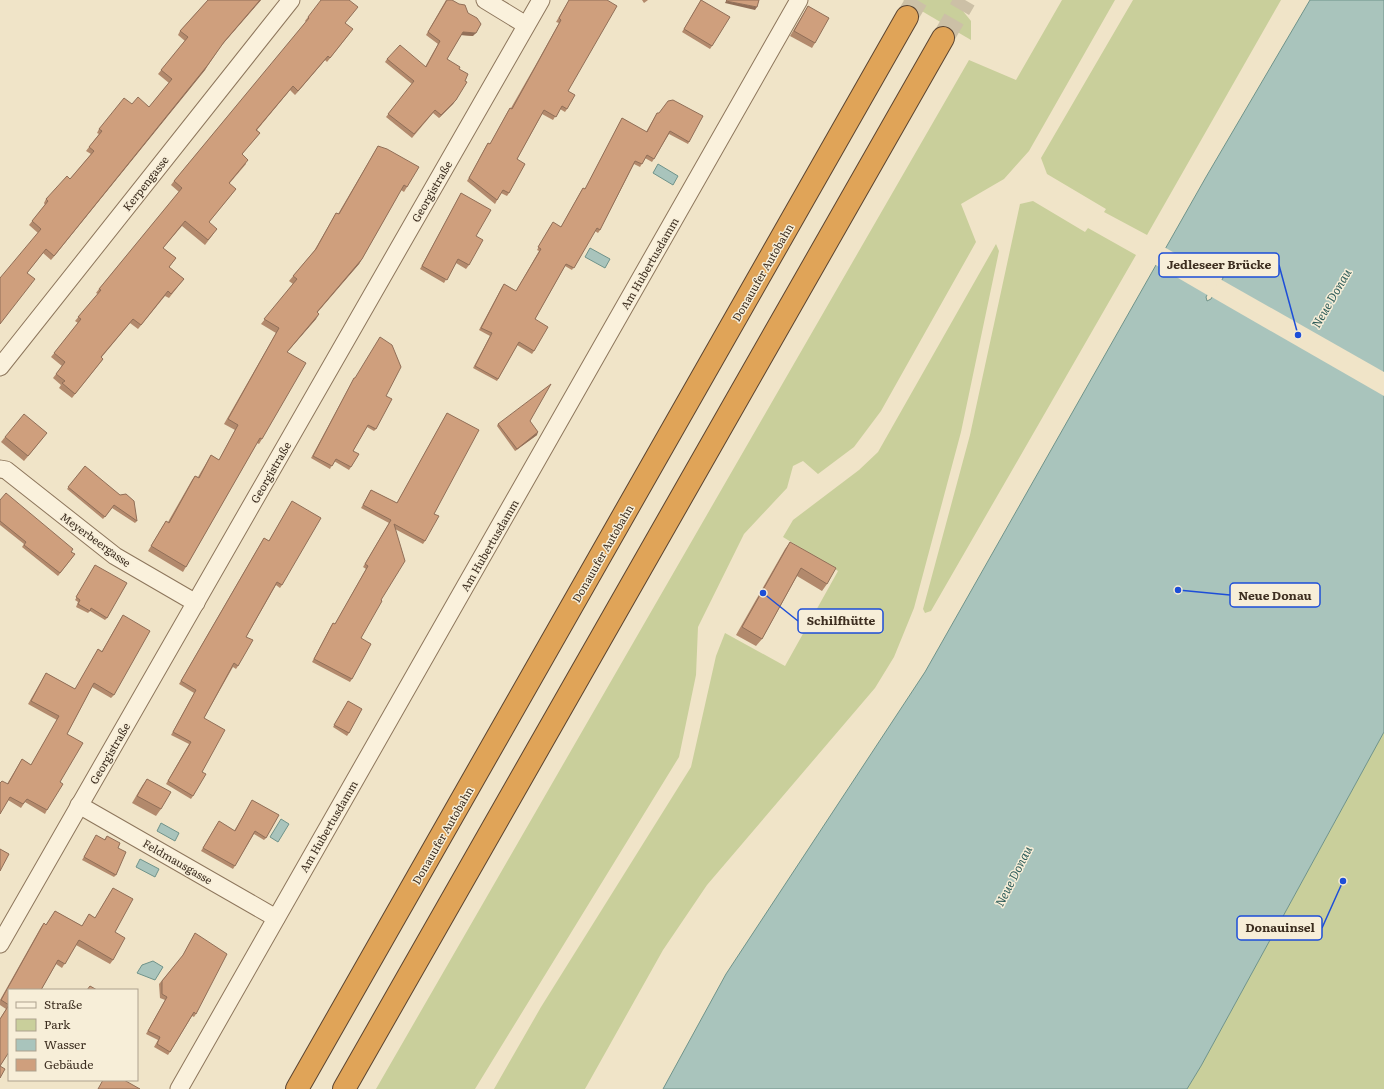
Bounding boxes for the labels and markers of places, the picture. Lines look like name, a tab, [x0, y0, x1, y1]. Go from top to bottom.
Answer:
callout: Jedleseer Brücke	[1159, 253, 1279, 277]
callout: Neue Donau	[1230, 583, 1320, 607]
callout: Schilfhütte	[798, 609, 883, 633]
callout: Donauinsel	[1237, 916, 1322, 940]

